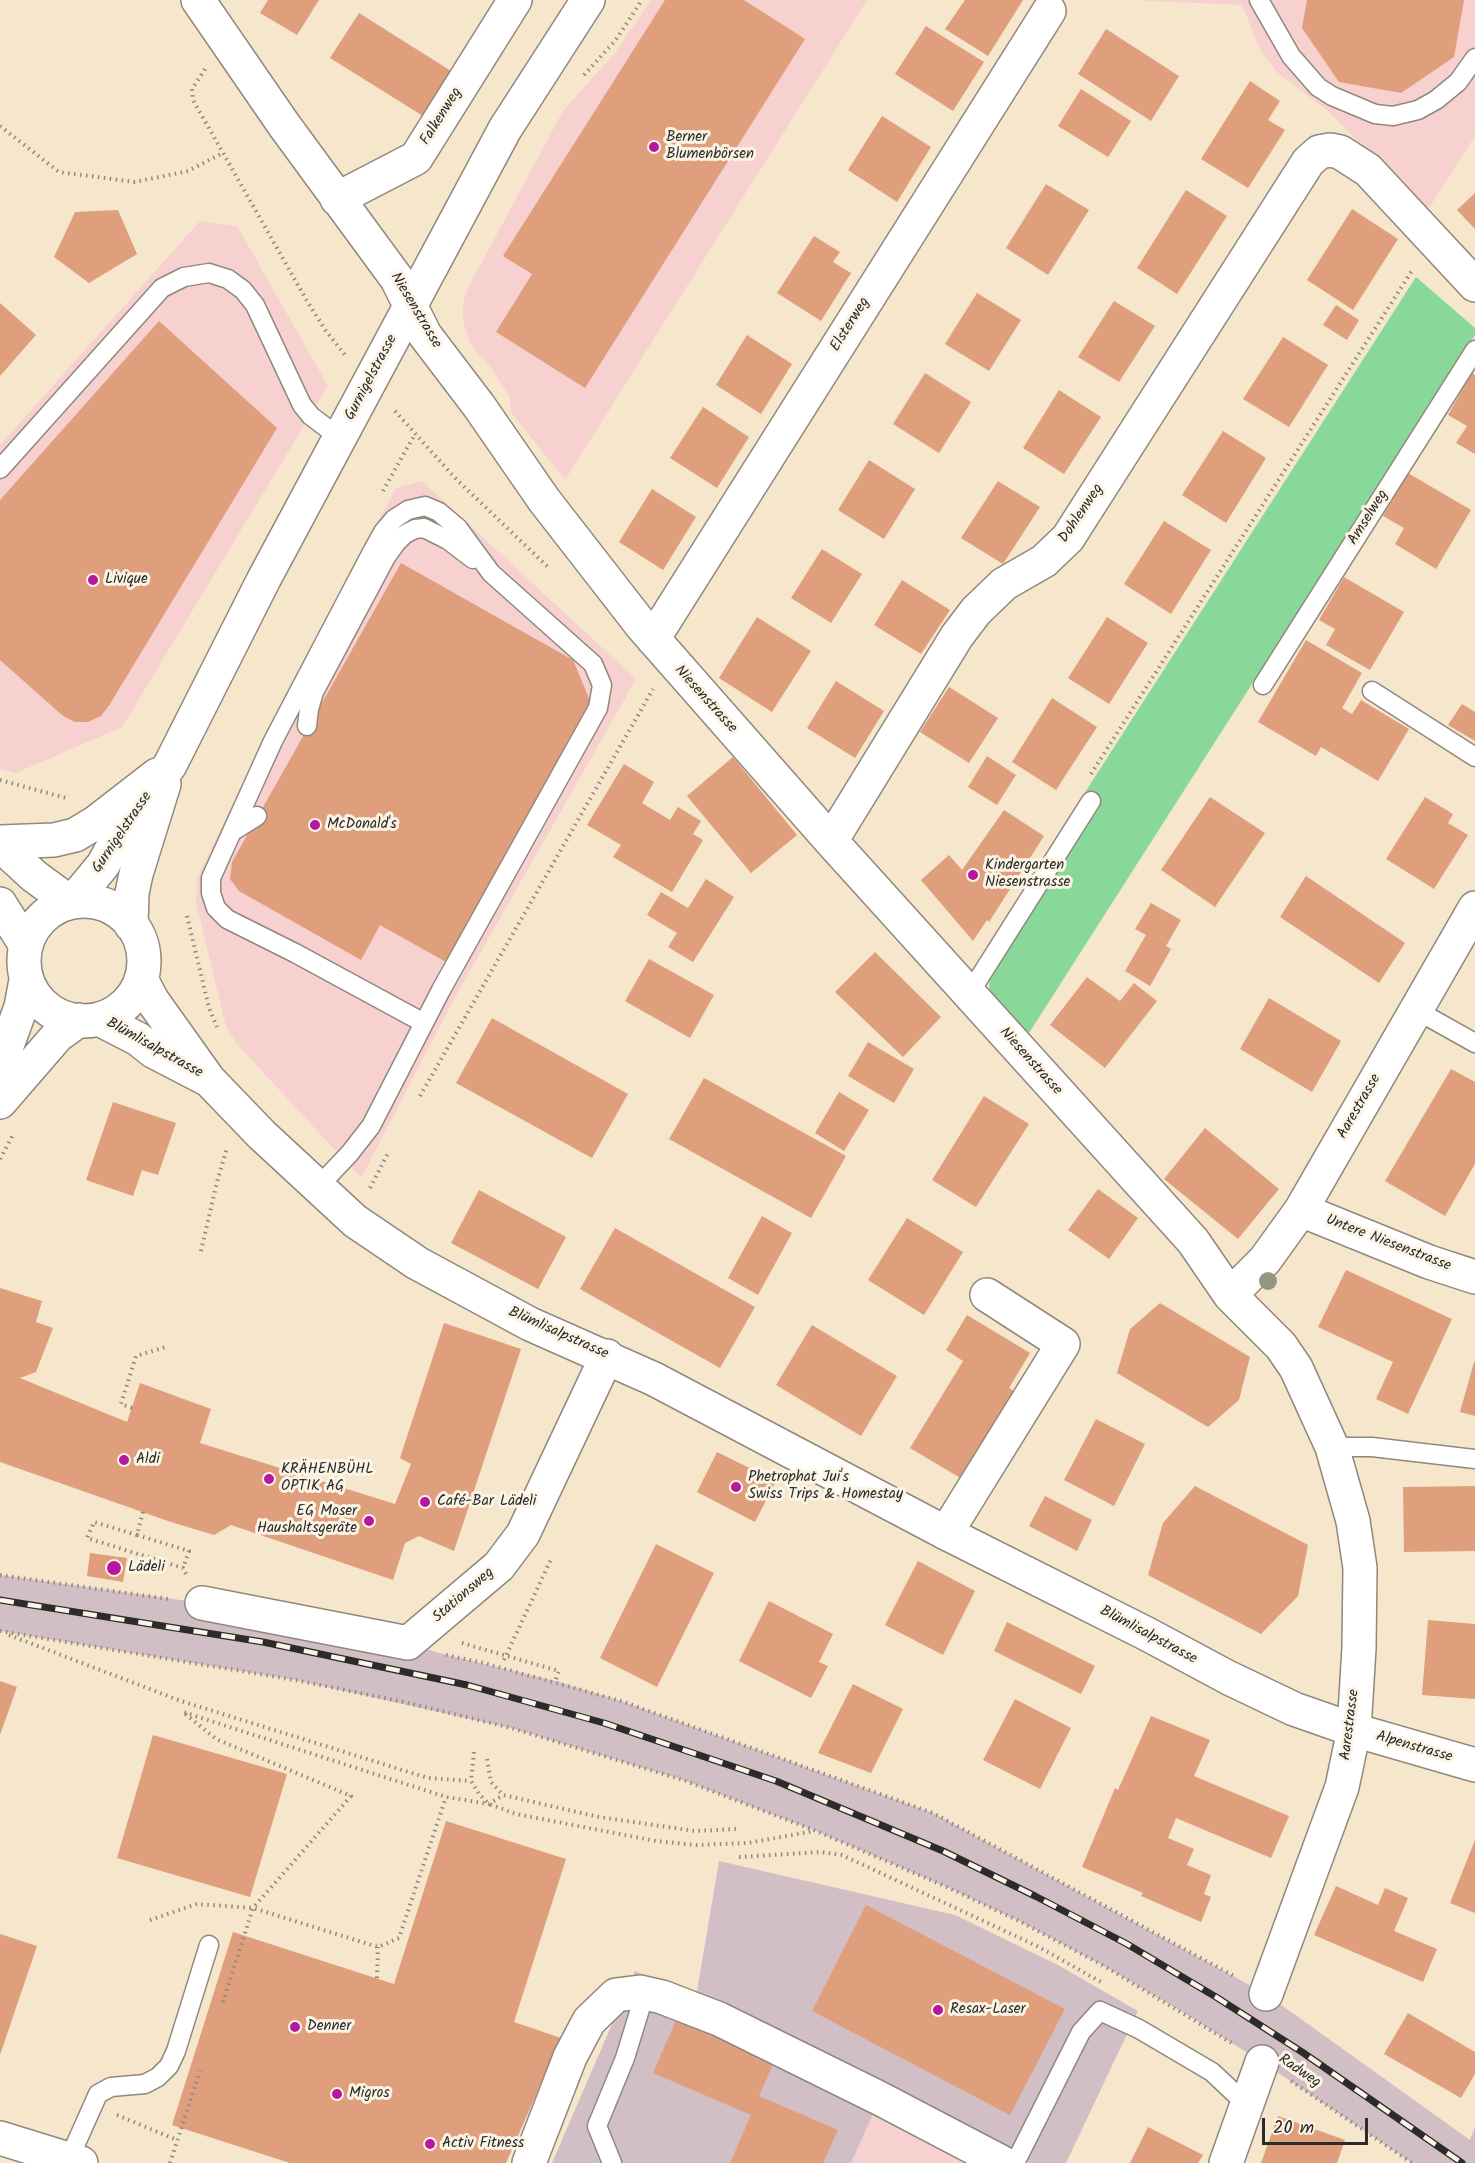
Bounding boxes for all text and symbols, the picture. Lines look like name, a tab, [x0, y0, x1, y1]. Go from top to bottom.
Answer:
street label: Falkenweg	[417, 85, 467, 149]
place label: Berner Blumenbörsen	[666, 129, 754, 164]
marker: Berner Blumenbörsen	[647, 140, 661, 154]
street label: Niesenstrasse	[385, 270, 445, 352]
street label: Elsterweg	[827, 295, 875, 355]
street label: Gurnigelstrasse	[342, 332, 402, 424]
street label: Dohlenweg	[1056, 481, 1108, 547]
street label: Amselweg	[1345, 487, 1393, 549]
place label: Livique	[105, 571, 148, 589]
marker: Livique	[86, 573, 100, 587]
street label: Niesenstrasse	[670, 662, 740, 738]
street label: Gurnigelstrasse	[89, 789, 157, 877]
place label: McDonald's	[327, 816, 397, 834]
marker: McDonald's	[308, 818, 322, 832]
place label: Kindergarten Niesenstrasse	[985, 857, 1070, 892]
marker: Kindergarten Niesenstrasse	[966, 868, 980, 882]
street label: Blümlisalpstrasse	[103, 1015, 205, 1083]
street label: Niesenstrasse	[995, 1024, 1065, 1100]
street label: Aarestrasse	[1334, 1071, 1386, 1143]
street label: Untere Niesenstrasse	[1323, 1212, 1453, 1276]
street label: Blümlisalpstrasse	[505, 1304, 611, 1364]
place label: Aldi	[136, 1451, 160, 1469]
marker: Aldi	[117, 1453, 131, 1467]
place label: KRÄHENBÜHL OPTIK AG	[281, 1461, 373, 1496]
place label: Phetrophat Jui's Swiss Trips & Homestay	[748, 1469, 903, 1504]
marker: KRÄHENBÜHL OPTIK AG	[262, 1472, 276, 1486]
marker: Phetrophat Jui's Swiss Trips & Homestay	[729, 1480, 743, 1494]
place label: Café-Bar Lädeli	[437, 1493, 536, 1511]
marker: Café-Bar Lädeli	[418, 1495, 432, 1509]
place label: EG Moser Haushaltsgeräte	[257, 1503, 357, 1538]
marker: EG Moser Haushaltsgeräte	[362, 1514, 376, 1528]
marker: Lädeli	[105, 1559, 123, 1577]
place label: Lädeli	[128, 1559, 165, 1577]
street label: Stationsweg	[430, 1564, 498, 1628]
street label: Blümlisalpstrasse	[1096, 1603, 1200, 1669]
street label: Aarestrasse	[1338, 1688, 1364, 1762]
street label: Alpenstrasse	[1374, 1729, 1454, 1767]
place label: Resax-Laser	[950, 2001, 1026, 2019]
marker: Resax-Laser	[931, 2003, 945, 2017]
place label: Denner	[307, 2018, 351, 2036]
marker: Denner	[288, 2020, 302, 2034]
street label: Radweg	[1274, 2051, 1324, 2093]
place label: Migros	[349, 2085, 390, 2103]
marker: Migros	[330, 2087, 344, 2101]
scale bar	[1265, 2106, 1372, 2144]
text: 20 m	[1273, 2114, 1314, 2143]
place label: Activ Fitness	[442, 2135, 524, 2153]
marker: Activ Fitness	[423, 2137, 437, 2151]

